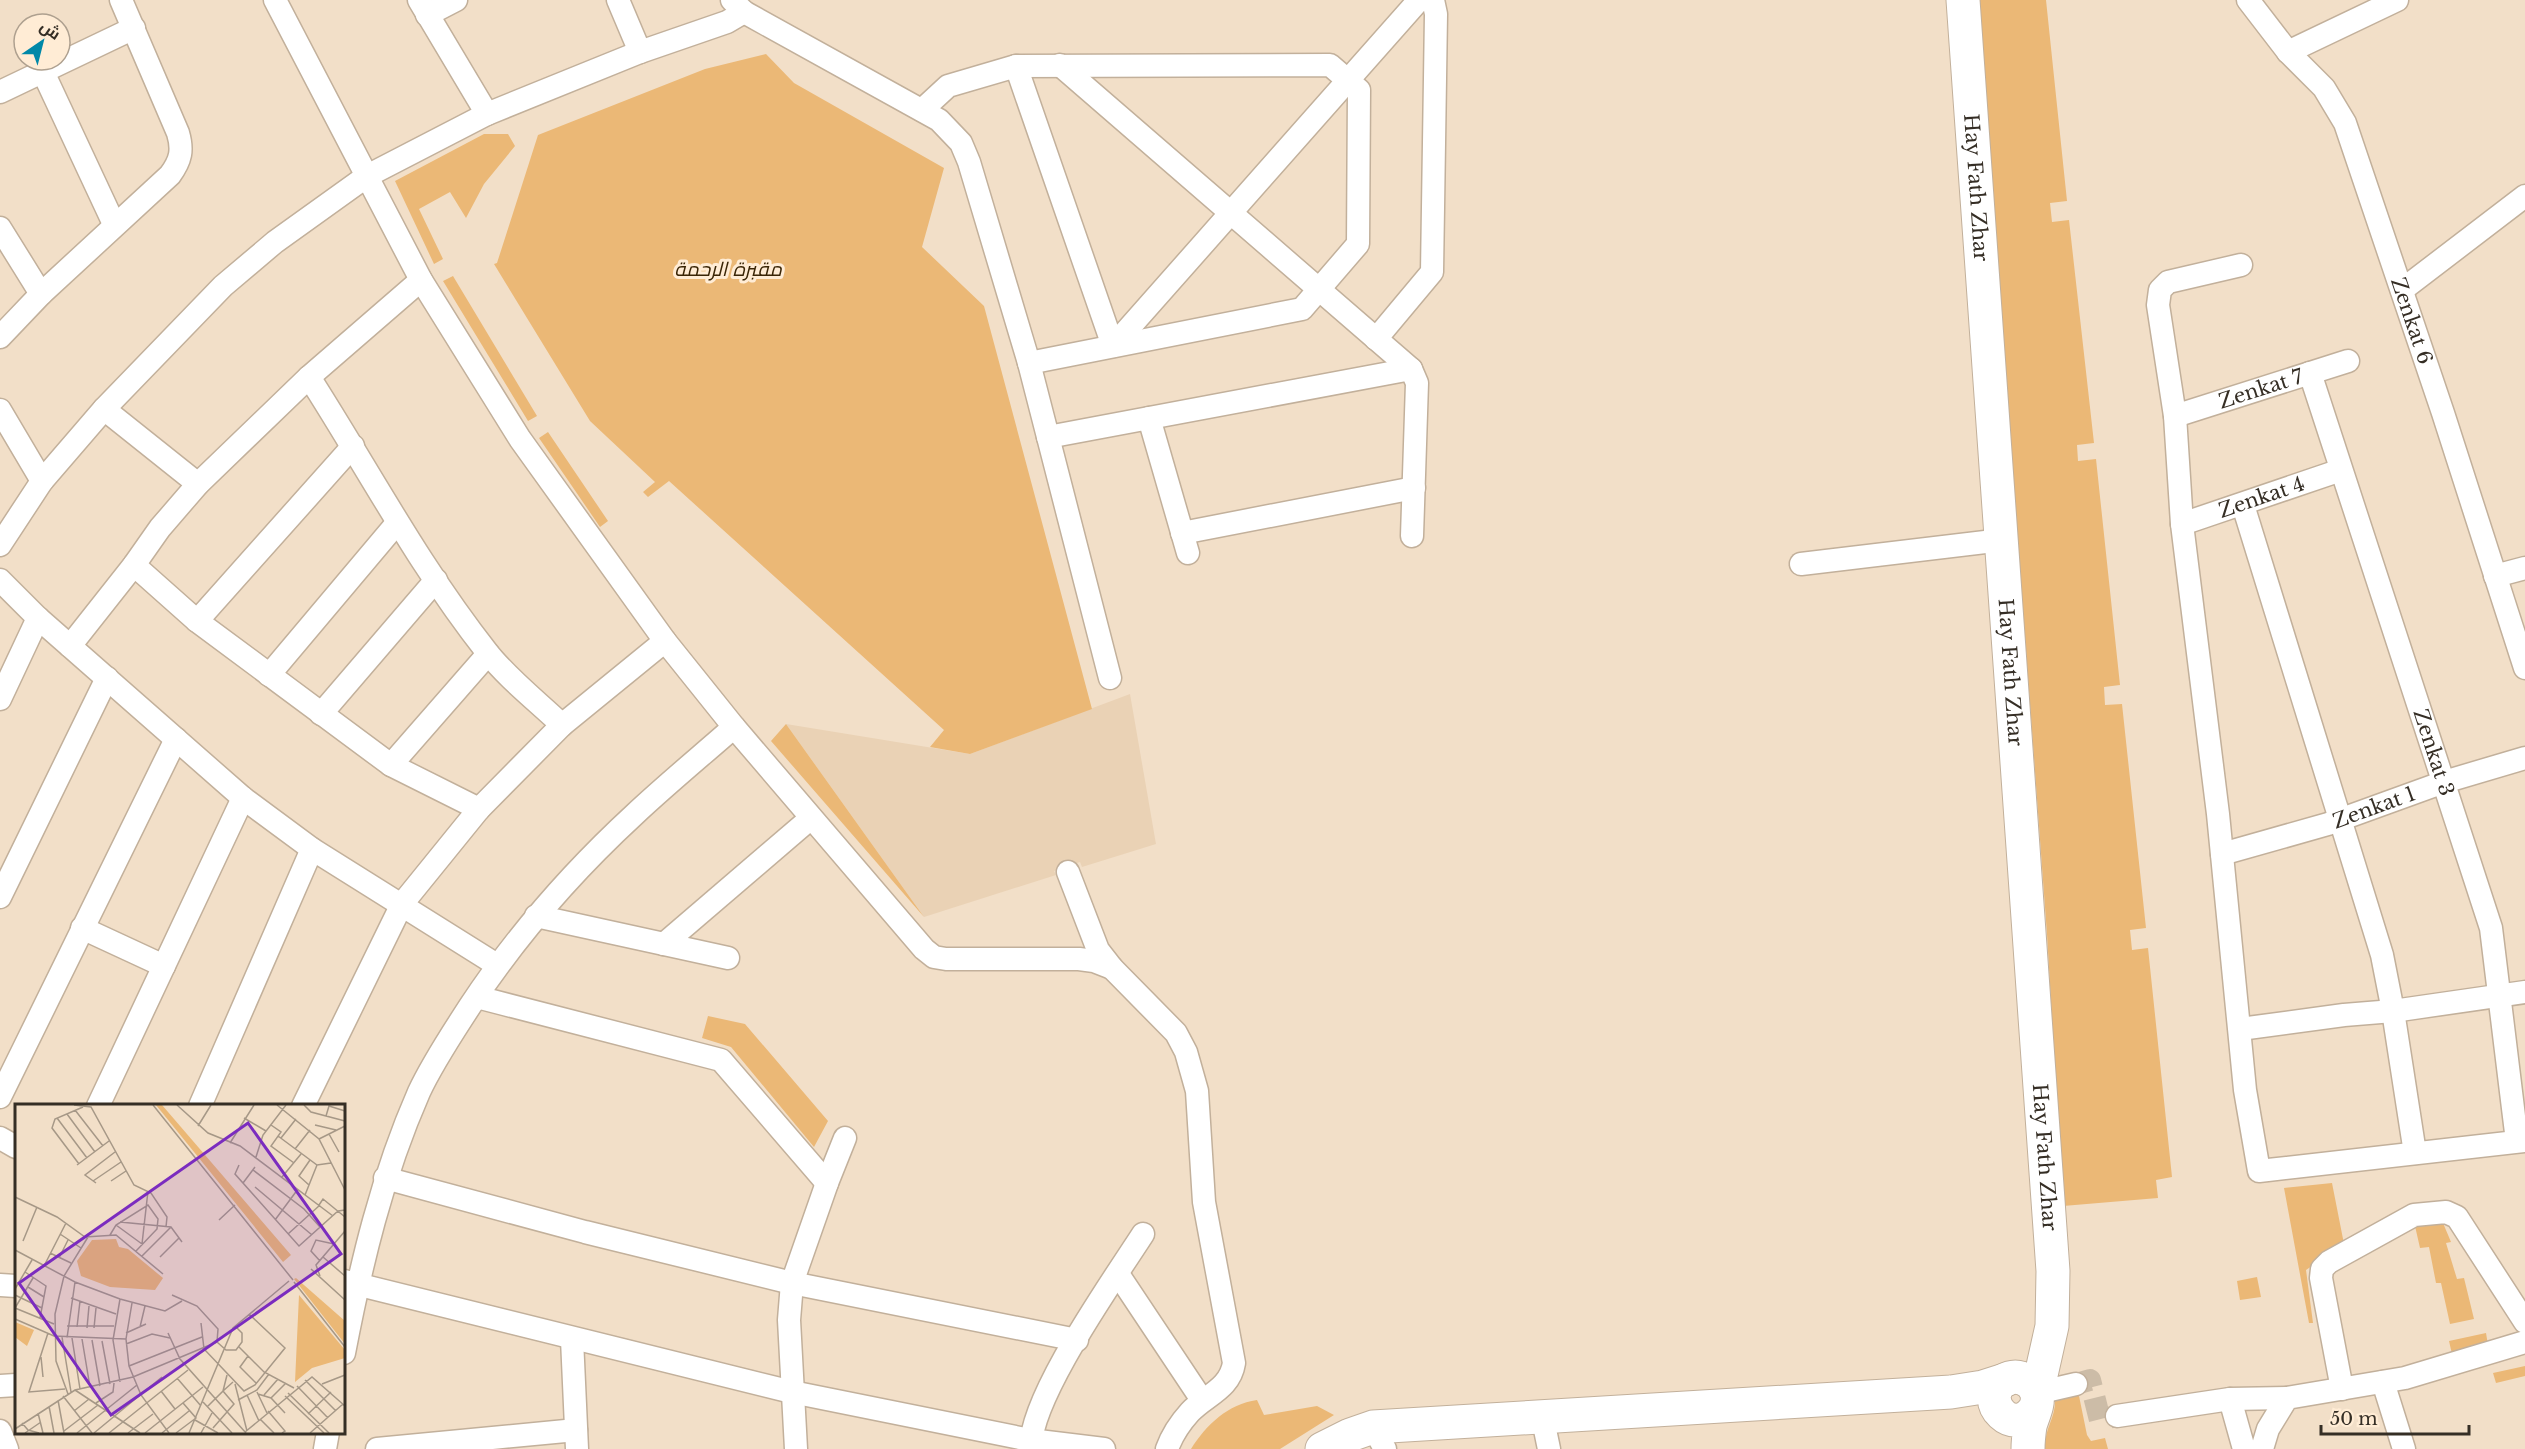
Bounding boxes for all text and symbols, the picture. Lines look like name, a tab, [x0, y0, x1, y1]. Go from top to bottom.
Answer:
north arrow	[12, 12, 72, 72]
text: ش	[36, 16, 65, 44]
street label: Hay Fath Zhar	[1959, 113, 1994, 263]
park label: مقبرة الرحمة	[674, 257, 783, 281]
street label: Zenkat 6	[2386, 274, 2438, 367]
street label: Zenkat 7	[2215, 364, 2307, 413]
street label: Zenkat 4	[2215, 471, 2308, 523]
street label: Hay Fath Zhar	[1993, 598, 2028, 747]
street label: Zenkat 3	[2408, 706, 2459, 799]
street label: Zenkat 1	[2329, 781, 2419, 833]
street label: Hay Fath Zhar	[2028, 1083, 2062, 1232]
inset map	[15, 1104, 345, 1434]
scale bar	[2321, 1398, 2470, 1436]
text: 50 m	[2330, 1408, 2378, 1430]

